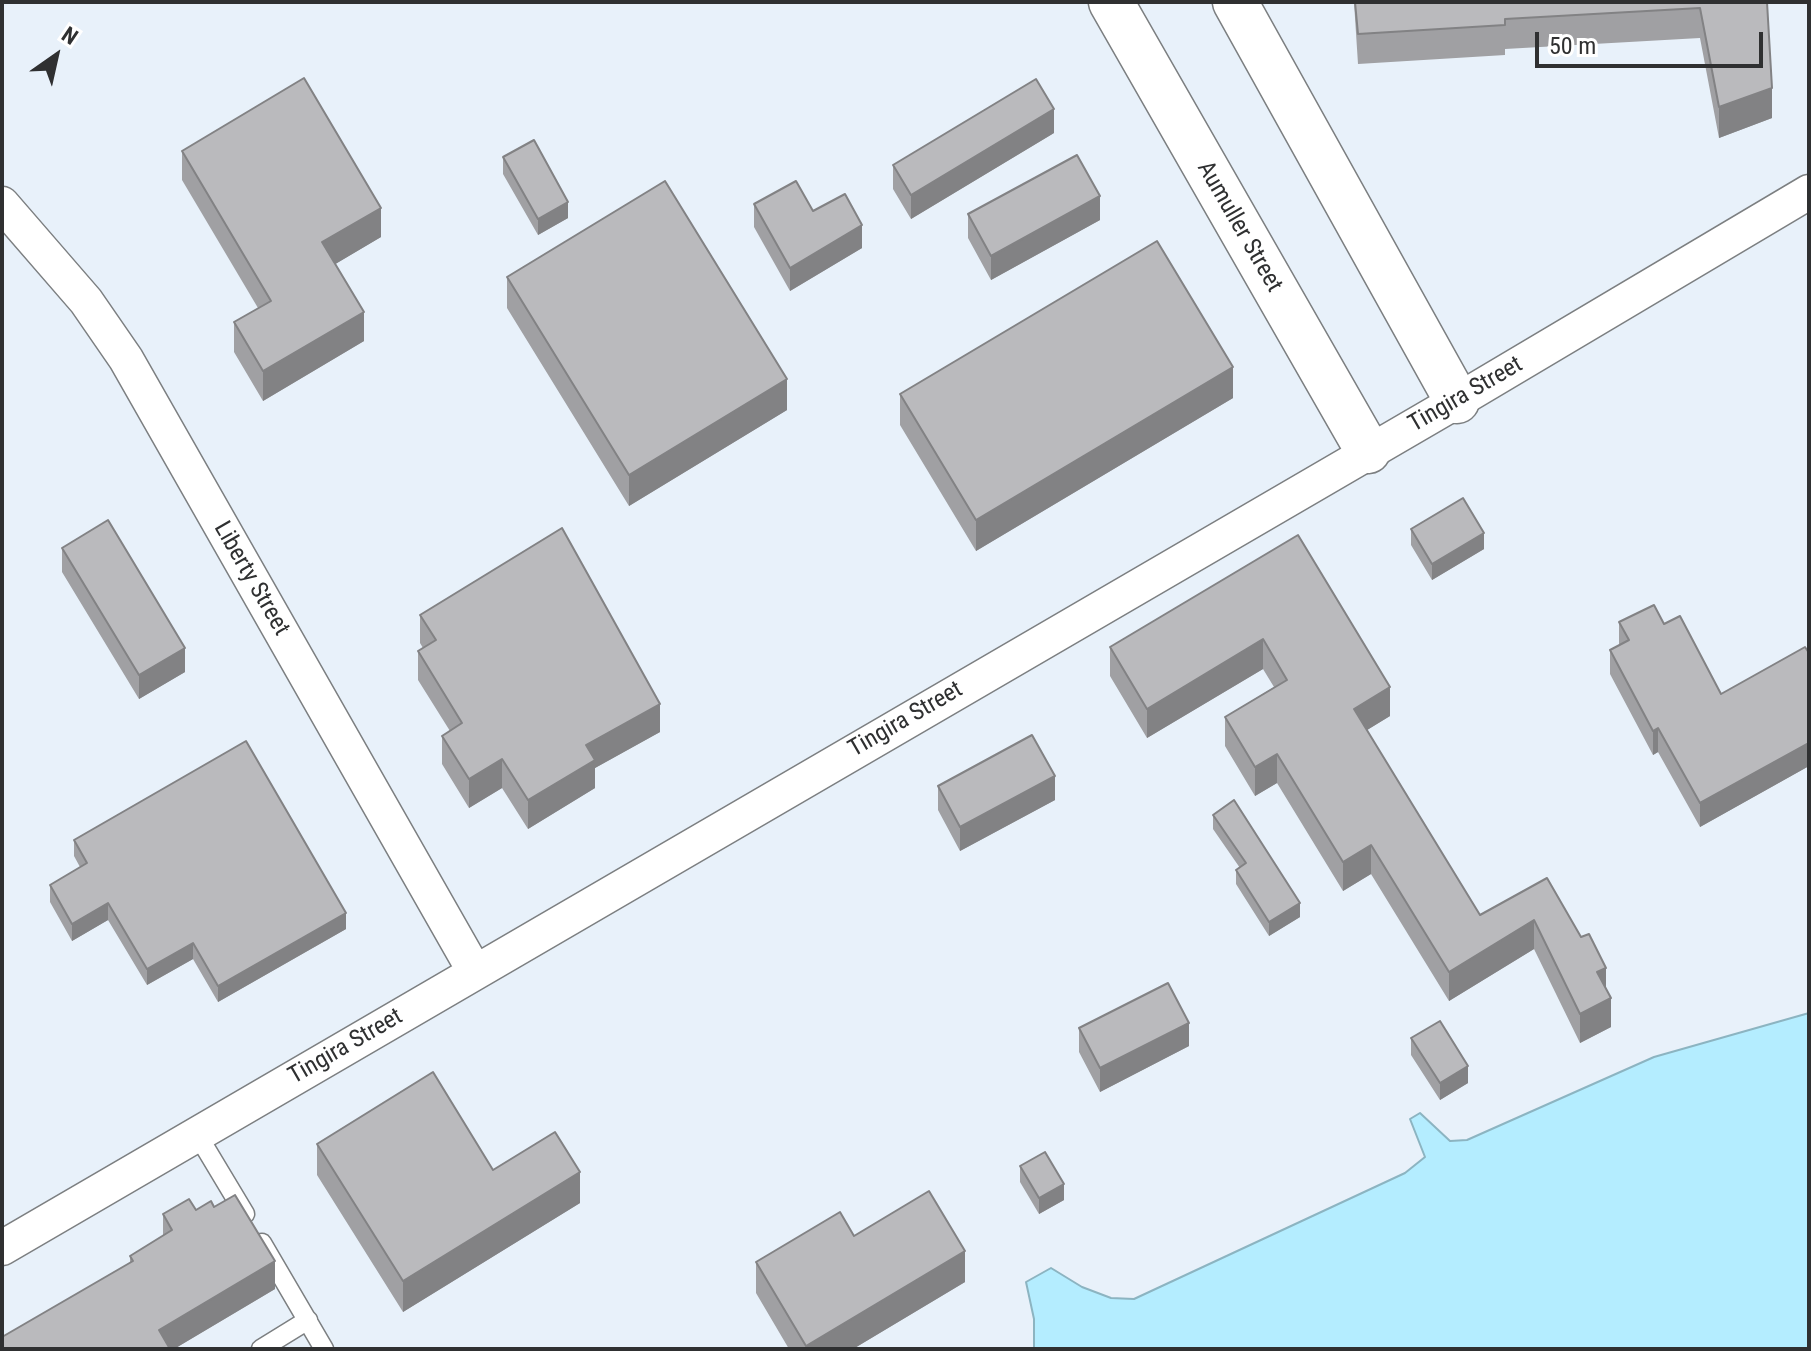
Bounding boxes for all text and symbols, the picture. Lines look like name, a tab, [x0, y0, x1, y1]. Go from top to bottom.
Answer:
north arrow	[16, 16, 96, 96]
scale bar	[1539, 16, 1767, 66]
text: N	[57, 22, 82, 50]
text: 50 m	[1549, 32, 1596, 60]
street label: Aumuller Street	[1190, 156, 1288, 298]
street label: Tingira Street	[1404, 351, 1528, 439]
street label: Liberty Street	[207, 517, 295, 641]
street label: Tingira Street	[844, 676, 968, 764]
street label: Tingira Street	[284, 1003, 408, 1091]

